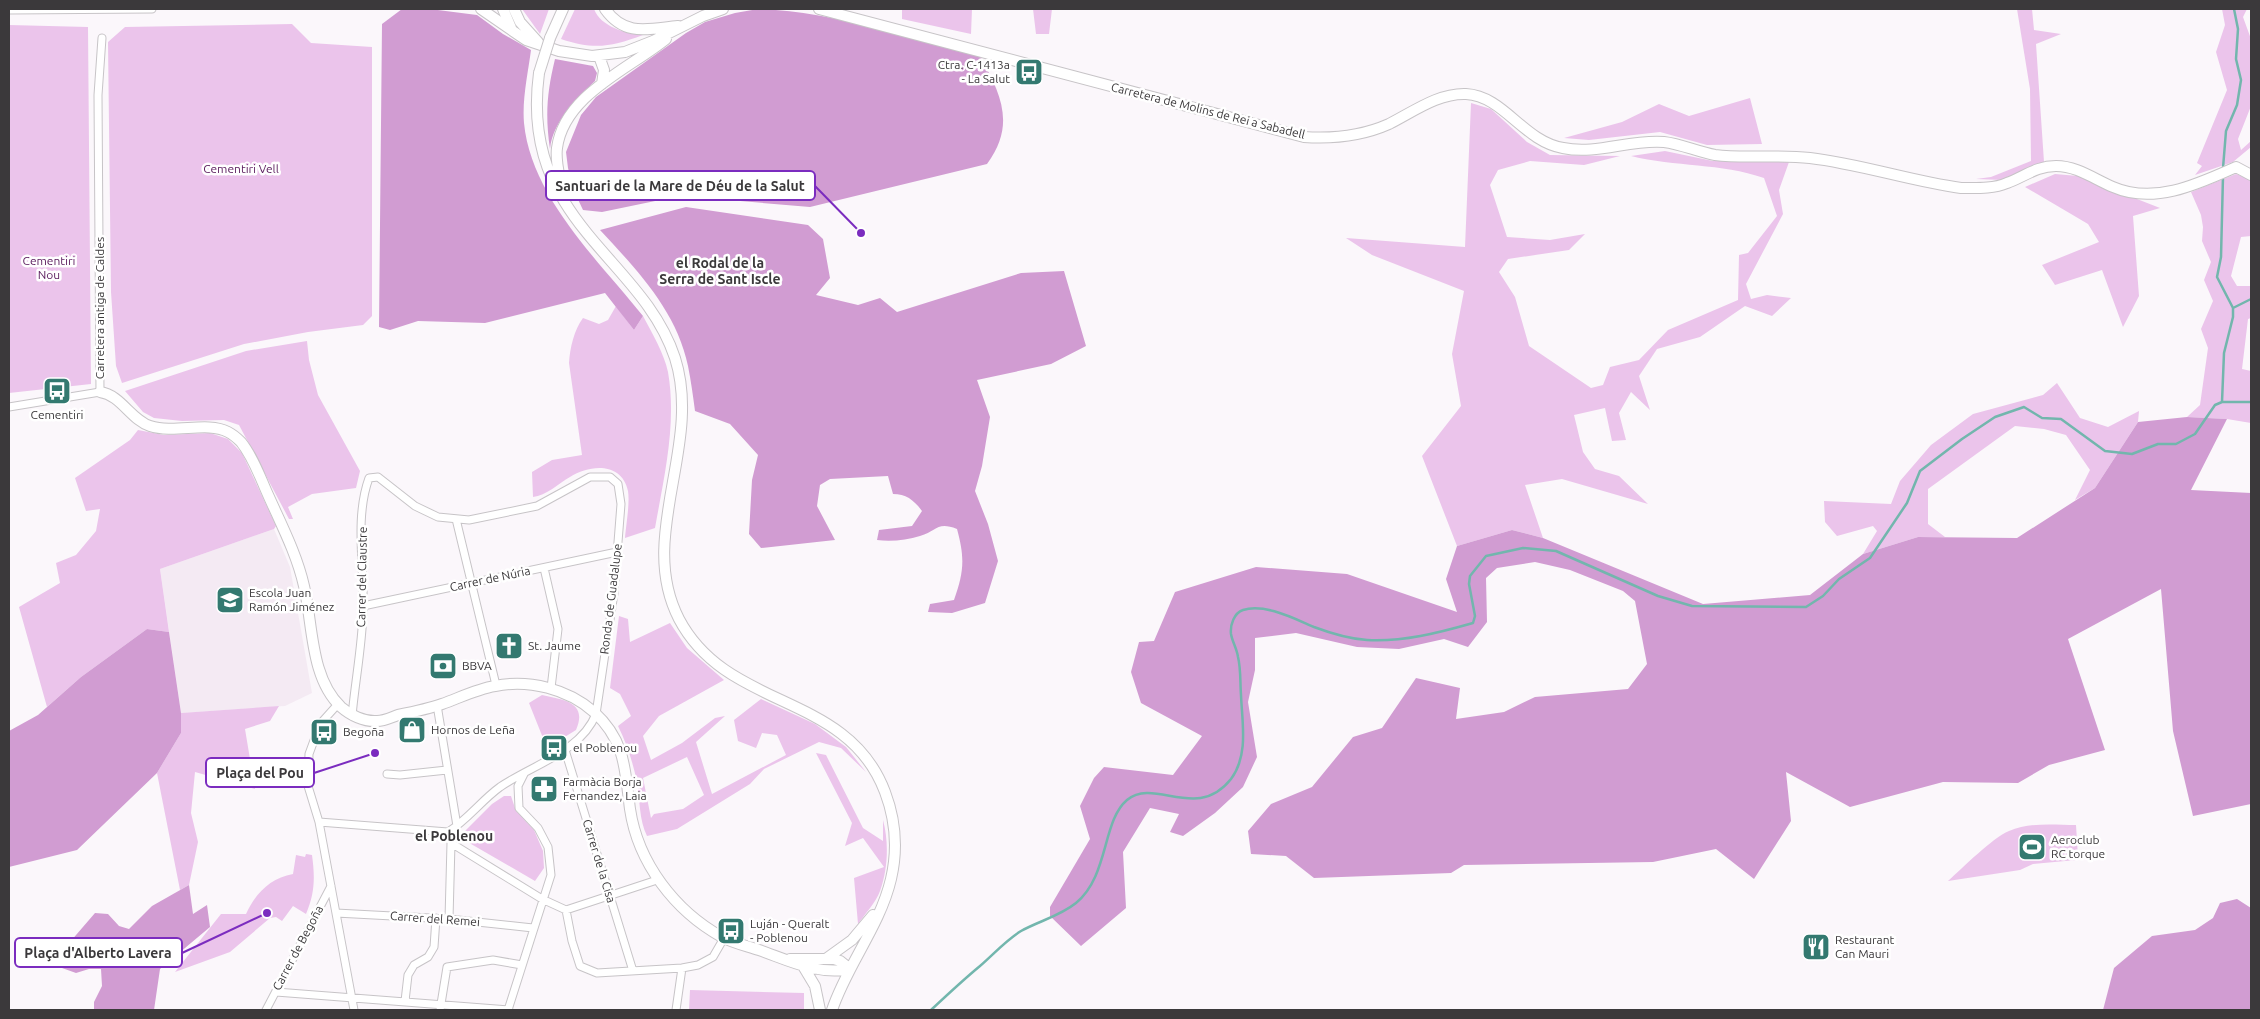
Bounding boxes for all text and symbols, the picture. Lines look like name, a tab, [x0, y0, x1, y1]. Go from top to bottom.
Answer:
bus stop icon: Ctra. C-1413a - La Salut	[1014, 57, 1044, 87]
place label: Ctra. C-1413a - La Salut	[938, 58, 1010, 85]
street label: Carretera de Molins de Rei a Sabadell	[1110, 80, 1306, 141]
park label: Cementiri Vell	[203, 162, 279, 175]
callout: Santuari de la Mare de Déu de la Salut	[546, 171, 815, 200]
text: Santuari de la Mare de Déu de la Salut	[555, 178, 805, 194]
street label: Carretera antiga de Caldes	[93, 237, 106, 379]
park label: Cementiri Nou	[23, 254, 76, 281]
district label: el Rodal de la Serra de Sant Iscle	[659, 255, 781, 287]
bus stop icon: Cementiri	[42, 376, 72, 406]
place label: Cementiri	[31, 408, 84, 421]
street label: Carrer del Claustre	[354, 527, 369, 627]
street label: Ronda de Guadalupe	[597, 543, 624, 655]
street label: Carrer de Núria	[448, 564, 531, 593]
school or university icon: Escola Juan Ramón Jiménez	[215, 585, 245, 615]
place label: Escola Juan Ramón Jiménez	[249, 586, 335, 613]
church icon: St. Jaume	[494, 631, 524, 661]
place label: St. Jaume	[528, 639, 581, 652]
bank icon: BBVA	[428, 651, 458, 681]
place label: BBVA	[462, 659, 492, 672]
shop icon: Hornos de Leña	[397, 715, 427, 745]
bus stop icon: Begoña	[309, 717, 339, 747]
place label: Hornos de Leña	[431, 723, 515, 736]
place label: Begoña	[343, 725, 384, 738]
bus stop icon: el Poblenou	[539, 733, 569, 763]
place label: el Poblenou	[573, 741, 637, 754]
callout: Plaça del Pou	[206, 758, 314, 787]
text: Plaça del Pou	[216, 765, 304, 782]
pharmacy icon: Farmàcia Borja Fernandez, Laia	[529, 774, 559, 804]
place label: Farmàcia Borja Fernandez, Laia	[563, 775, 647, 802]
street label: Carrer de la Cisa	[581, 818, 618, 904]
district label: el Poblenou	[415, 828, 493, 844]
sports icon: Aeroclub RC torque	[2017, 832, 2047, 862]
place label: Aeroclub RC torque	[2051, 833, 2105, 860]
street label: Carrer de Begoña	[270, 903, 325, 992]
street label: Carrer del Remei	[390, 909, 480, 928]
bus stop icon: Luján - Queralt - Poblenou	[716, 916, 746, 946]
place label: Luján - Queralt - Poblenou	[750, 917, 829, 944]
restaurant icon: Restaurant Can Mauri	[1801, 932, 1831, 962]
place label: Restaurant Can Mauri	[1835, 933, 1895, 960]
callout: Plaça d'Alberto Lavera	[15, 938, 182, 967]
text: Plaça d'Alberto Lavera	[24, 945, 172, 962]

